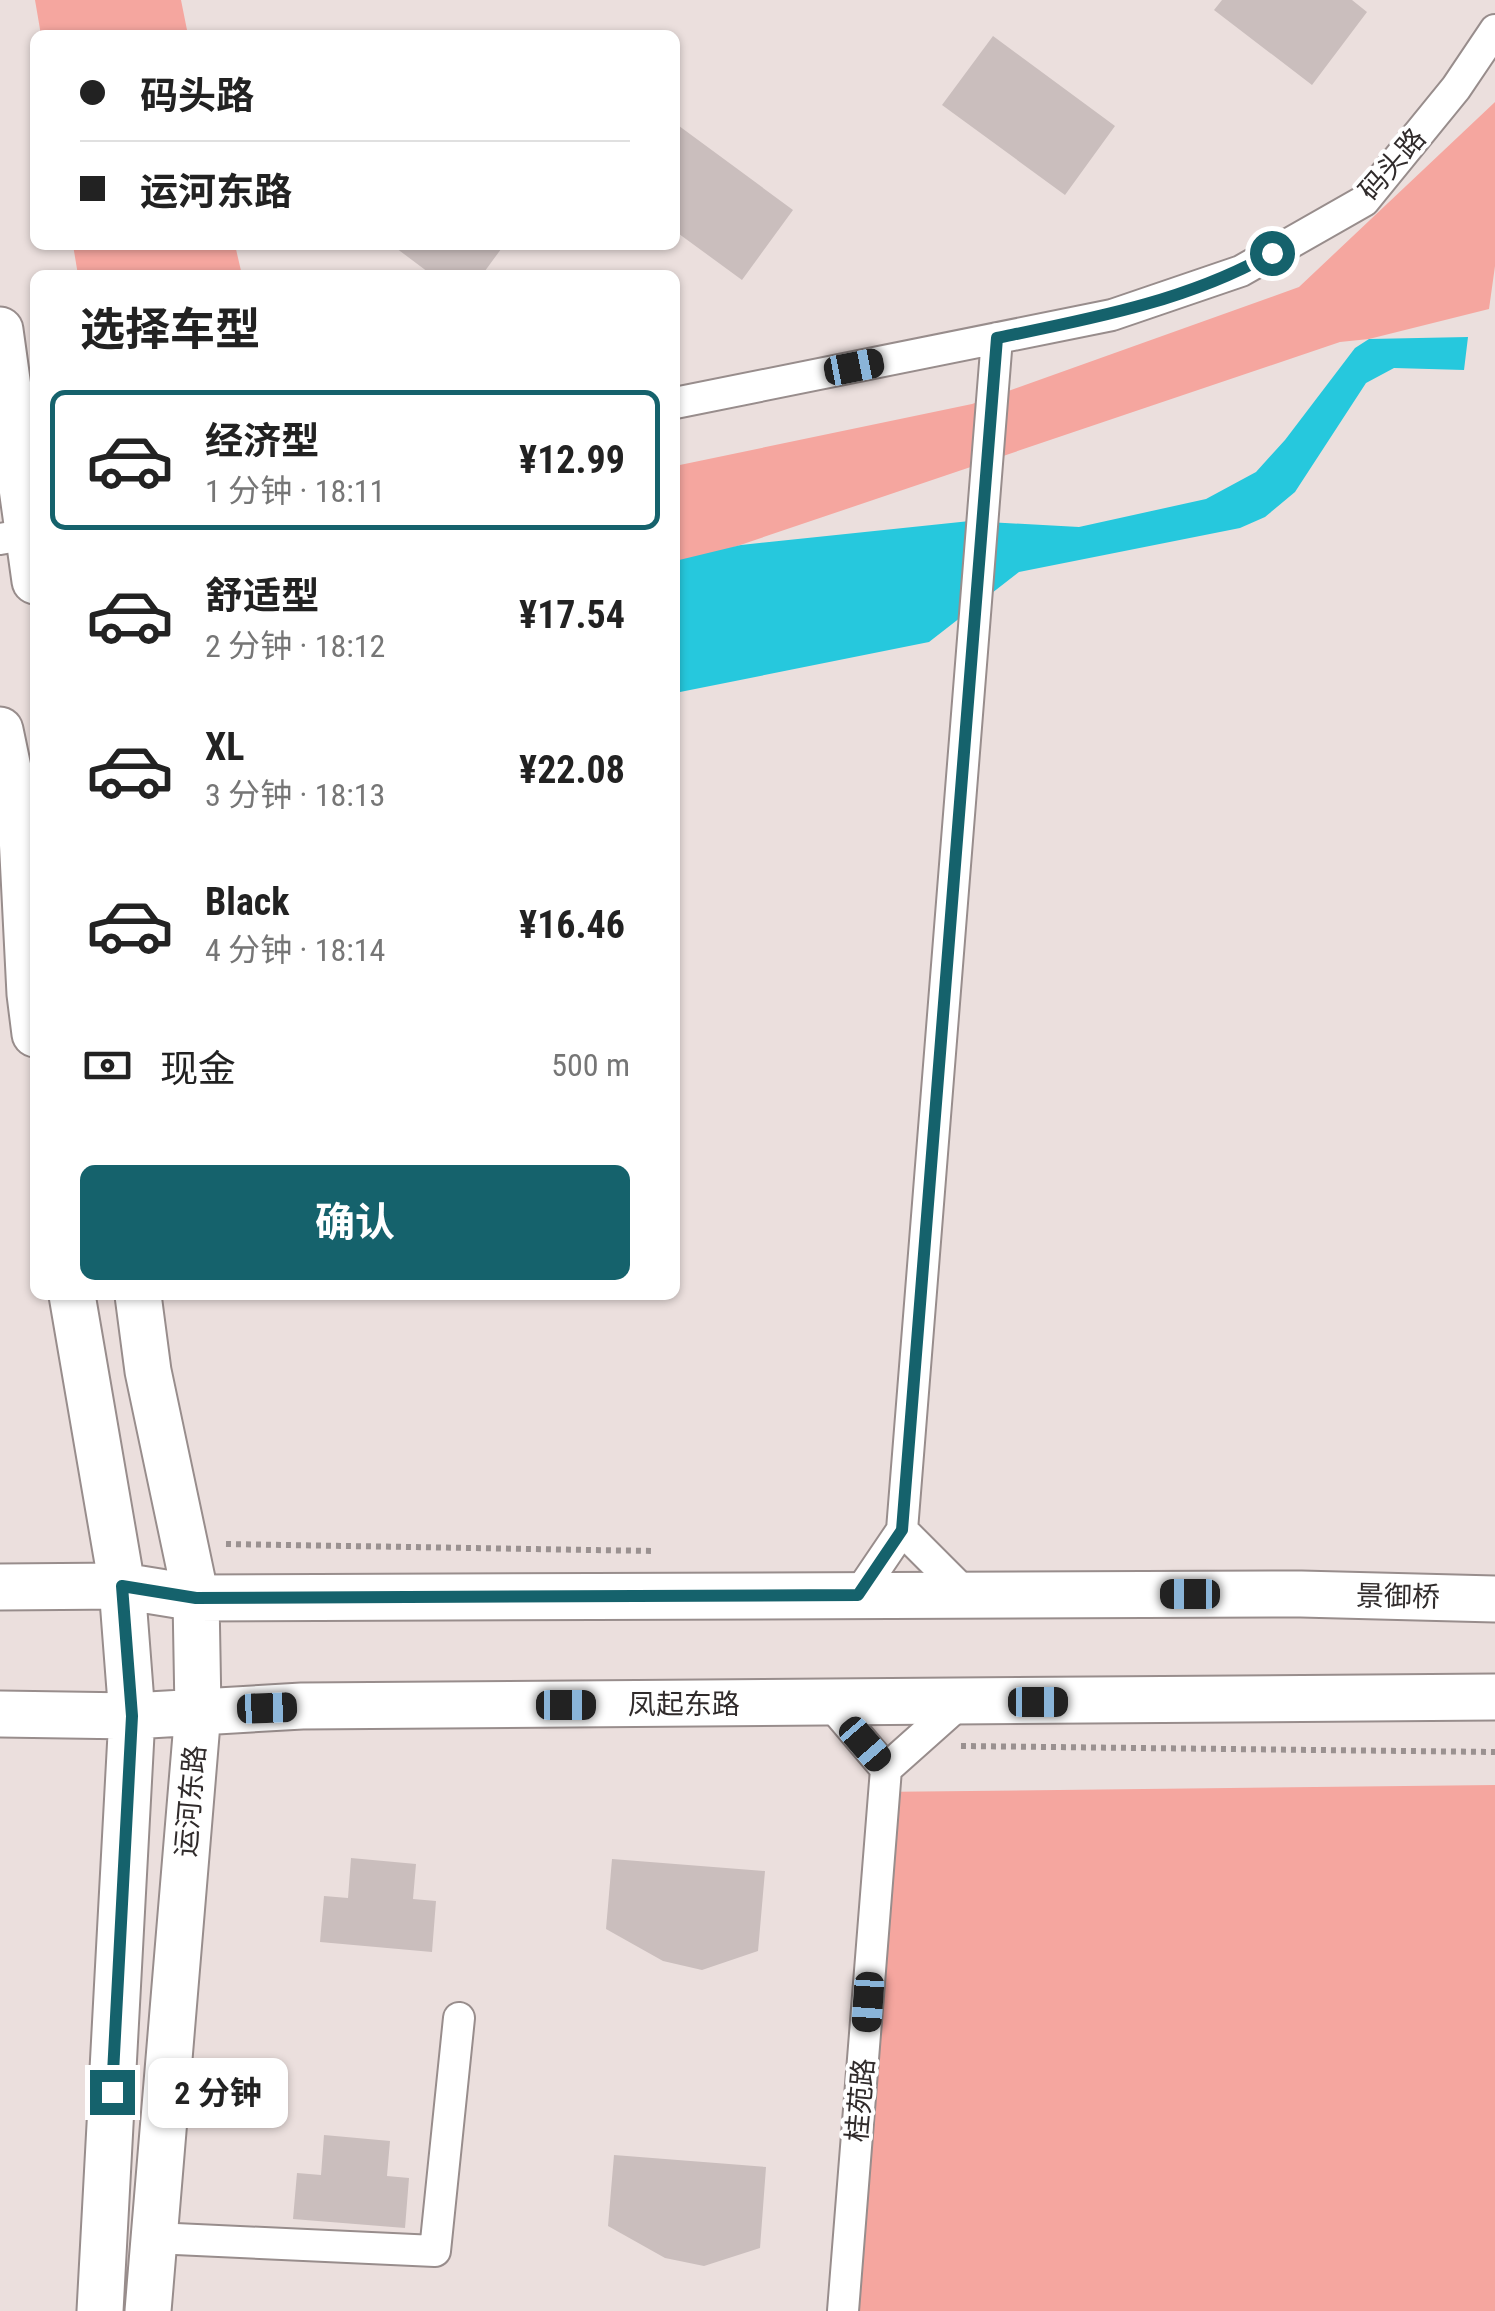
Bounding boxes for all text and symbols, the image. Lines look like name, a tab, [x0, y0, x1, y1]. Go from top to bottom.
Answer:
text: 码头路	[140, 74, 254, 118]
street label: 码头路	[1352, 122, 1432, 207]
text: 运河东路	[140, 170, 292, 214]
route start	[1250, 231, 1295, 276]
text: 选择车型	[80, 303, 260, 356]
car	[822, 347, 886, 387]
icon: car	[85, 415, 175, 505]
text: 经济型	[205, 419, 319, 463]
text: ¥12.99	[519, 438, 625, 482]
text: 1 分钟 · 18:11	[205, 472, 385, 510]
icon: car	[85, 570, 175, 660]
text: 舒适型	[205, 574, 319, 618]
text: ¥17.54	[519, 593, 625, 637]
text: 2 分钟 · 18:12	[205, 627, 385, 665]
icon: car	[85, 725, 175, 815]
text: XL	[205, 725, 244, 769]
text: ¥22.08	[519, 748, 625, 792]
text: 3 分钟 · 18:13	[205, 776, 385, 814]
icon: car	[85, 880, 175, 970]
text: Black	[205, 880, 289, 924]
text: ¥16.46	[519, 903, 625, 947]
text: 4 分钟 · 18:14	[205, 931, 385, 969]
icon: cash	[80, 1038, 135, 1093]
text: 500 m	[551, 1046, 630, 1084]
text: 现金	[160, 1047, 236, 1091]
button: 确认	[80, 1165, 630, 1280]
car	[1160, 1579, 1220, 1609]
street label: 景御桥	[1356, 1579, 1440, 1614]
car	[1008, 1687, 1068, 1717]
street label: 凤起东路	[628, 1688, 740, 1721]
car	[536, 1690, 596, 1720]
car	[236, 1692, 298, 1724]
car	[834, 1712, 896, 1776]
street label: 运河东路	[169, 1744, 212, 1858]
car	[851, 1971, 885, 2033]
callout: 2 分钟	[147, 2057, 287, 2127]
street label: 桂苑路	[840, 2057, 881, 2143]
route end	[90, 2070, 135, 2115]
text: 2 分钟	[174, 2074, 262, 2112]

